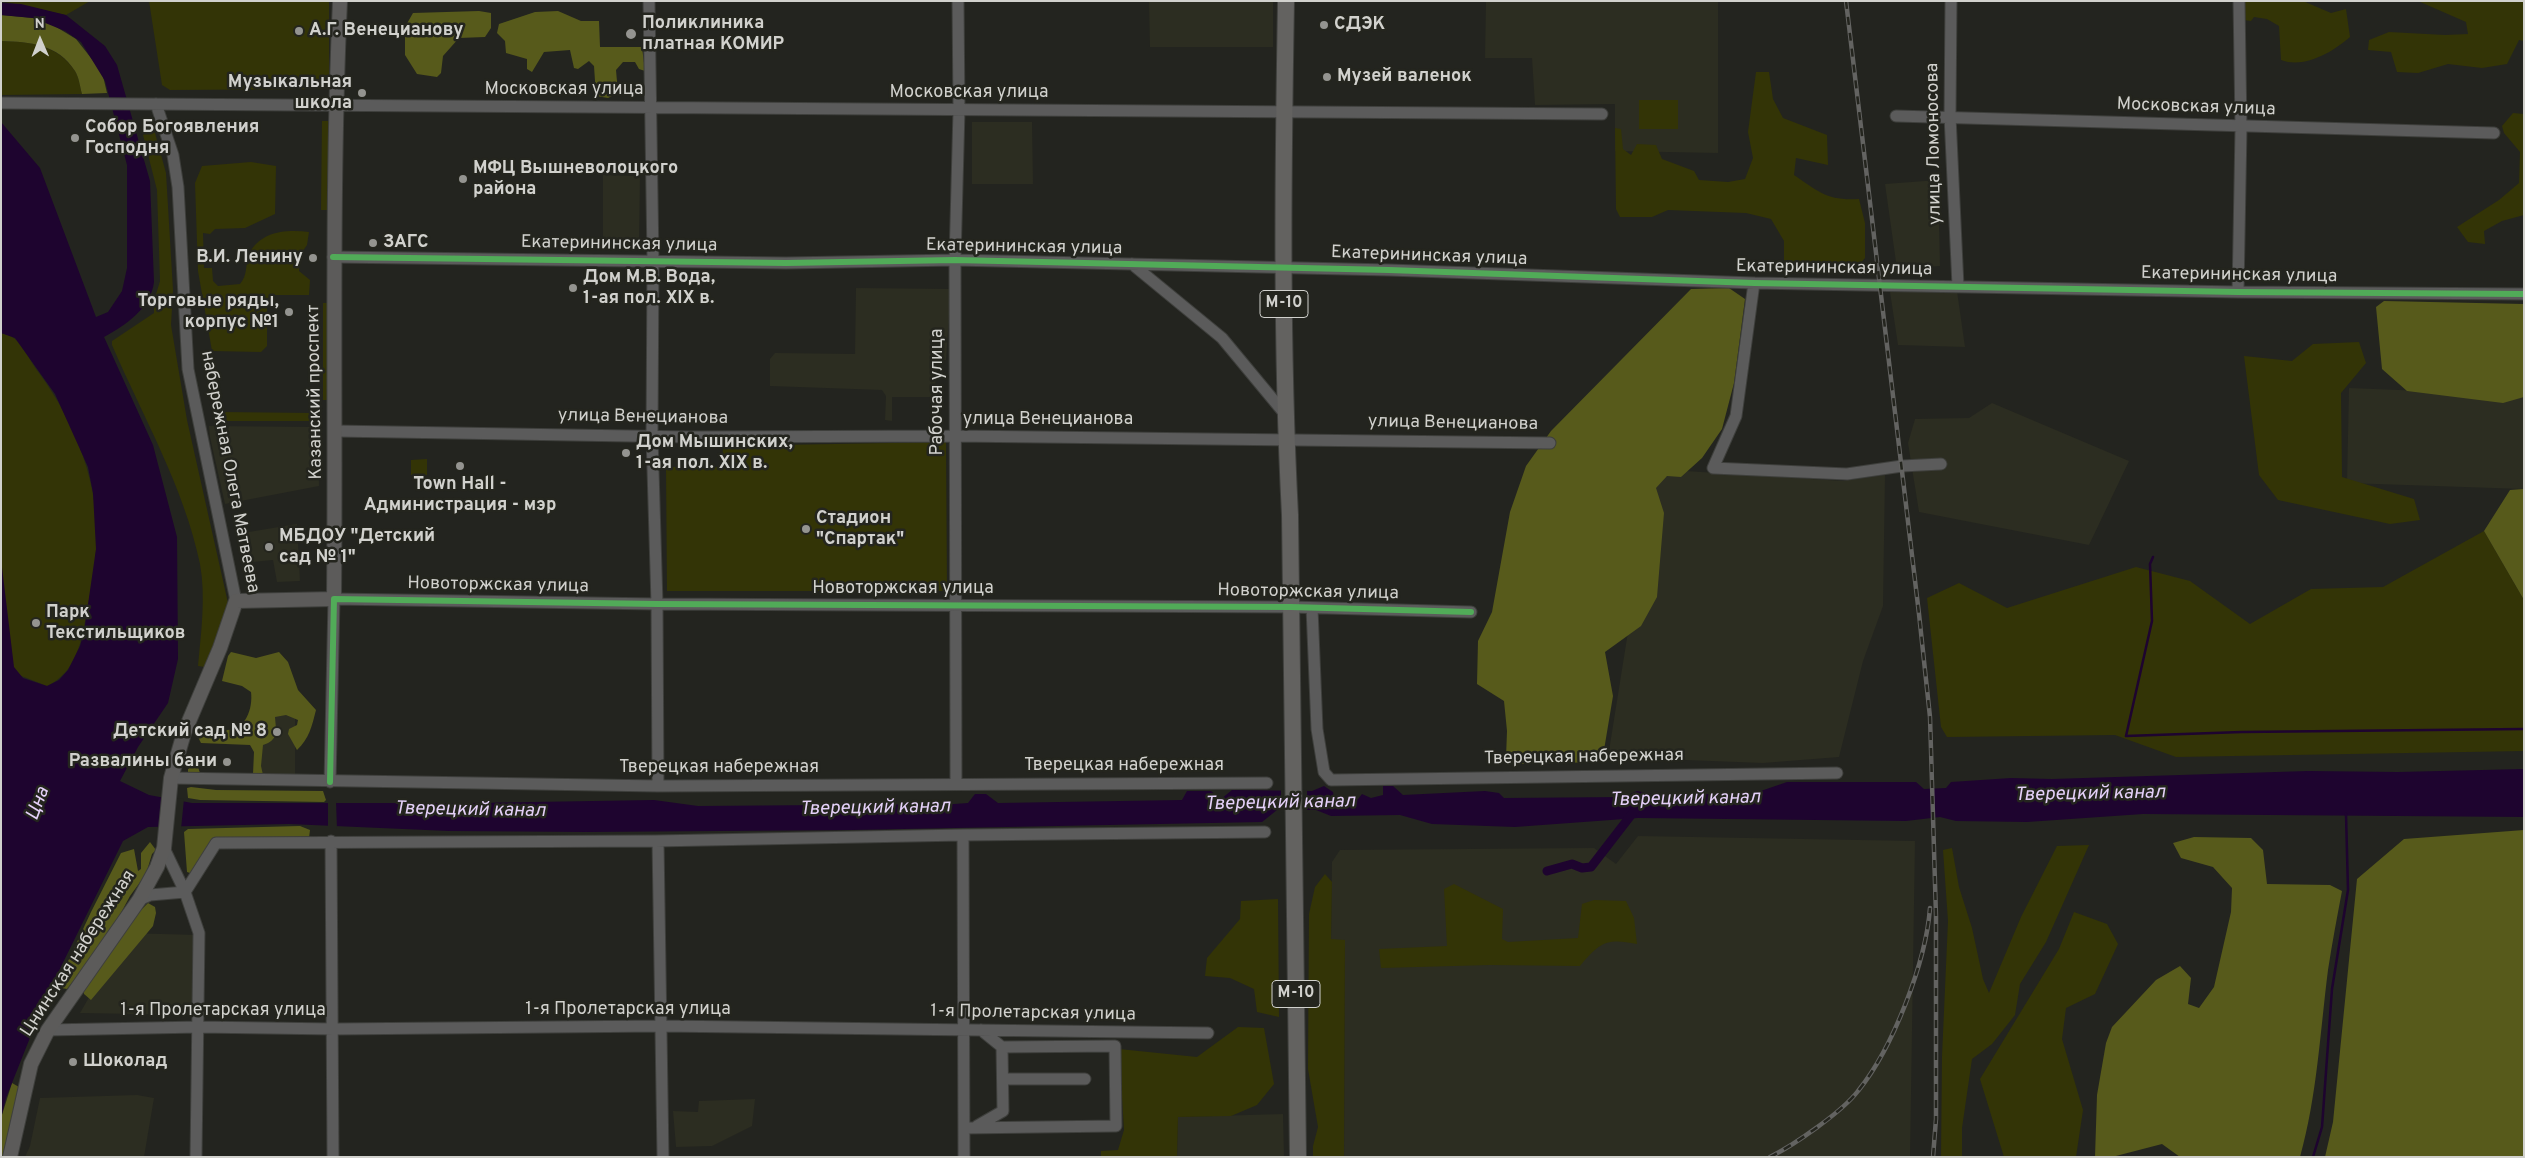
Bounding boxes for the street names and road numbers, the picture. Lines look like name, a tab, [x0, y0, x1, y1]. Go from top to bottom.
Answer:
street label: улица Ломоносова	[1923, 63, 1947, 225]
street label: Московская улица	[484, 79, 644, 101]
street label: Московская улица	[889, 82, 1049, 104]
street label: Московская улица	[2116, 94, 2276, 122]
street label: Екатерининская улица	[521, 232, 717, 258]
street label: Екатерининская улица	[926, 235, 1122, 261]
street label: Екатерининская улица	[1330, 243, 1528, 271]
street label: Екатерининская улица	[1736, 256, 1932, 282]
street label: Екатерининская улица	[2141, 263, 2337, 289]
road number: М-10	[1260, 290, 1308, 318]
street label: Казанский проспект	[304, 304, 328, 480]
street label: Рабочая улица	[927, 328, 949, 456]
street label: набережная Олега Матвеева	[195, 349, 263, 595]
street label: улица Венецианова	[558, 406, 728, 430]
street label: улица Венецианова	[963, 409, 1133, 431]
street label: улица Венецианова	[1368, 412, 1538, 436]
street label: Новоторжская улица	[407, 574, 589, 598]
street label: Новоторжская улица	[812, 578, 994, 600]
street label: Новоторжская улица	[1217, 581, 1399, 605]
street label: Тверецкая набережная	[1484, 745, 1684, 771]
street label: Тверецкая набережная	[1024, 755, 1224, 777]
street label: Тверецкая набережная	[619, 757, 819, 779]
street label: Цнинская набережная	[17, 867, 141, 1041]
road number: М-10	[1272, 981, 1320, 1008]
street label: 1-я Пролетарская улица	[525, 999, 731, 1021]
street label: 1-я Пролетарская улица	[120, 1000, 326, 1022]
street label: 1-я Пролетарская улица	[930, 1001, 1136, 1027]

